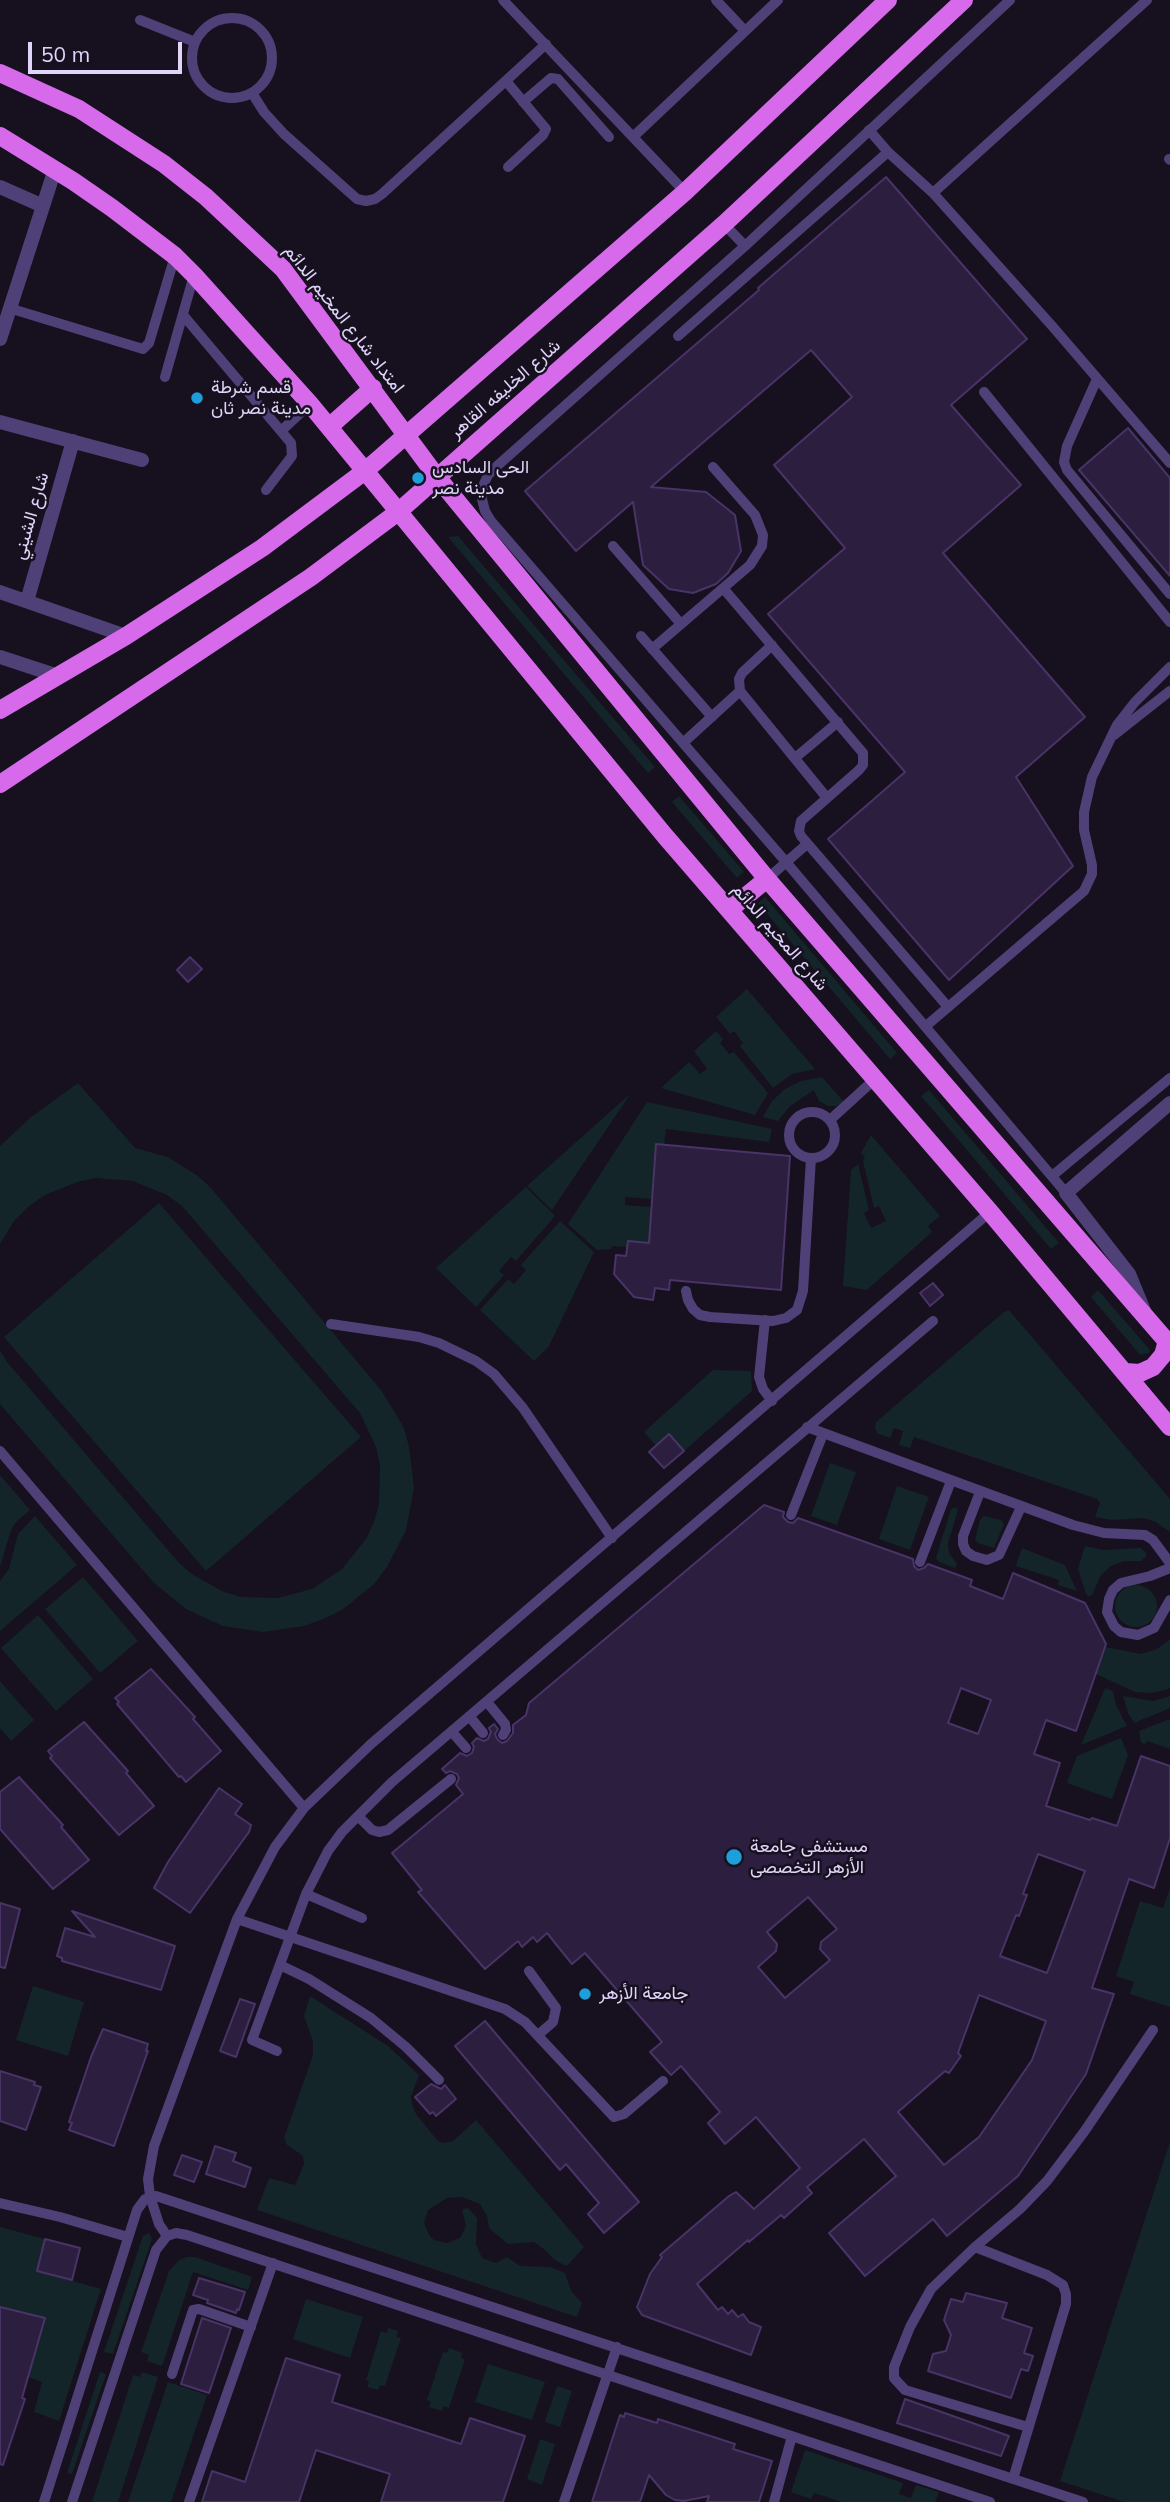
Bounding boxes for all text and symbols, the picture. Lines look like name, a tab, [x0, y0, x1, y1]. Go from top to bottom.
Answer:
scale bar	[32, 28, 186, 72]
text: 50 m	[41, 41, 90, 67]
street label: امتداد شارع المخيم الدائم	[279, 240, 409, 398]
street label: شارع الخليفه القاهر	[445, 335, 565, 443]
place label: قسم شرطة مدينة نصر ثان	[211, 377, 311, 420]
marker: قسم شرطة مدينة نصر ثان	[189, 390, 205, 406]
place label: الحى السادس مدينة نصر	[432, 457, 529, 500]
street label: شارع الشيني	[8, 470, 54, 562]
marker: الحى السادس مدينة نصر	[410, 470, 426, 486]
street label: شارع المخيم الدائم	[727, 879, 833, 995]
place label: مستشفى جامعة الأزهر التخصصى	[750, 1836, 868, 1878]
marker: مستشفى جامعة الأزهر التخصصى	[724, 1847, 744, 1867]
place label: جامعة الأزهر	[599, 1983, 688, 2005]
marker: جامعة الأزهر	[577, 1986, 593, 2002]

